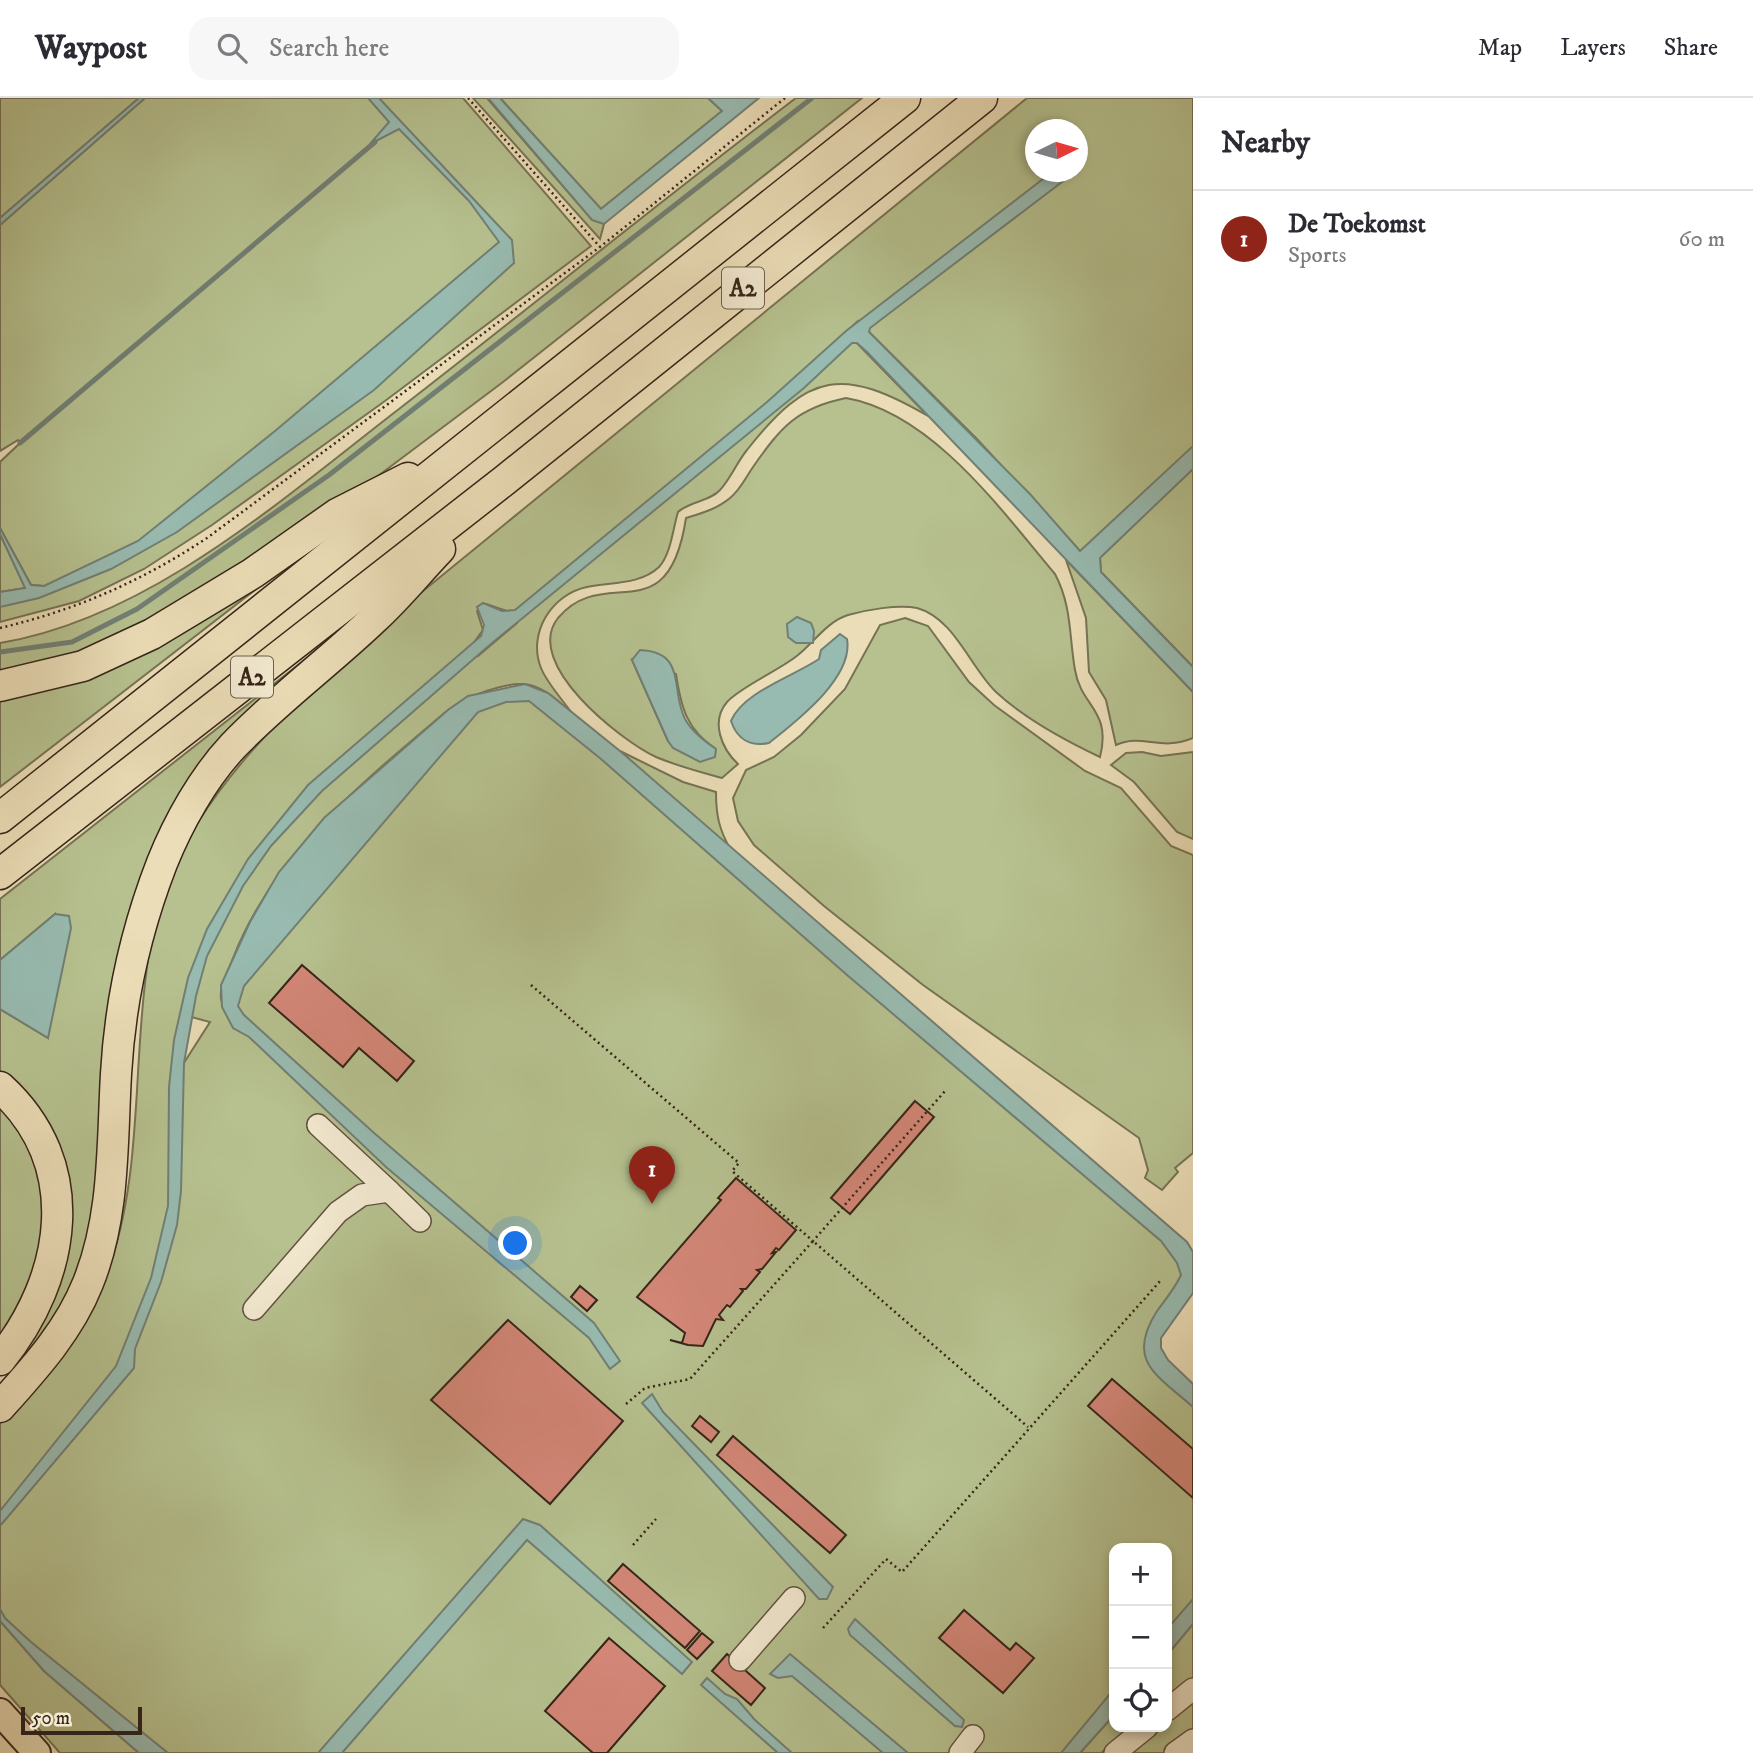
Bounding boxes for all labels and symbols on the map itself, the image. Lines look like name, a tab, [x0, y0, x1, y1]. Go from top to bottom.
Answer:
north arrow	[1025, 119, 1088, 182]
road number: A2	[722, 268, 764, 308]
road number: A2	[231, 656, 273, 698]
pin: 1	[629, 1146, 675, 1204]
your location	[498, 1226, 532, 1260]
scale bar	[21, 1704, 142, 1736]

